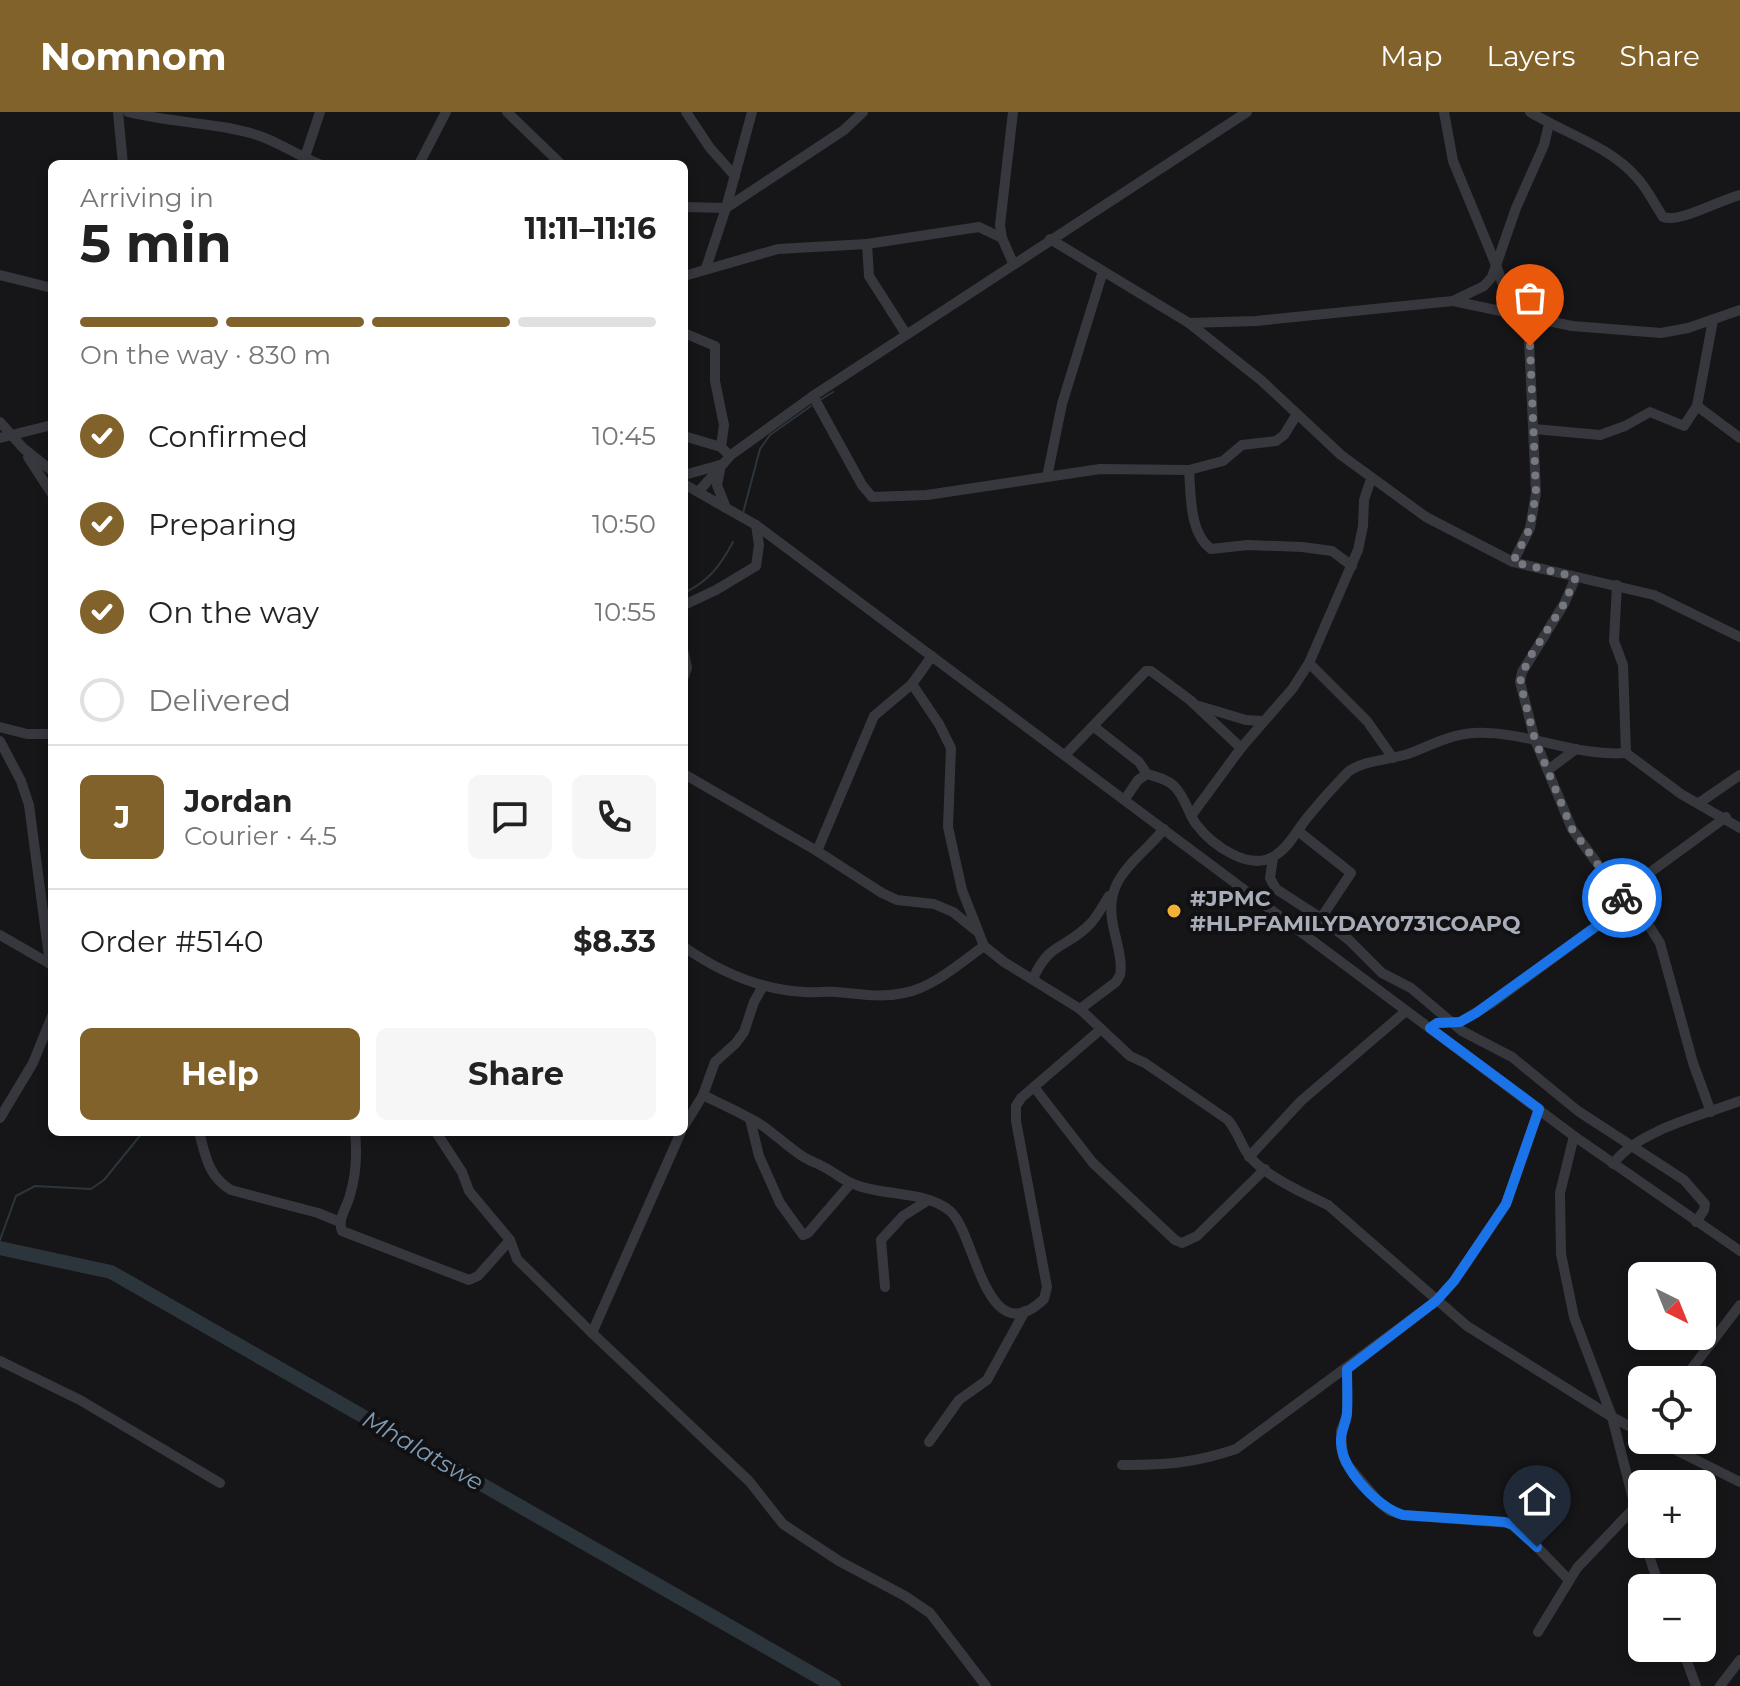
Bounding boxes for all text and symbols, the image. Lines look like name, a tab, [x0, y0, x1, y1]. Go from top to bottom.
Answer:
text: Nomnom	[40, 33, 227, 80]
text: Map	[1380, 39, 1443, 73]
text: Layers	[1487, 39, 1576, 73]
text: Share	[1620, 39, 1700, 73]
text: Arriving in	[80, 182, 214, 214]
text: 11:11–11:16	[524, 210, 656, 247]
text: 5 min	[80, 212, 232, 275]
pin	[1496, 264, 1564, 346]
icon: bag	[1508, 276, 1552, 320]
text: On the way · 830 m	[80, 339, 331, 371]
icon: check	[80, 414, 124, 458]
text: Confirmed	[148, 418, 308, 455]
text: 10:45	[592, 420, 656, 452]
icon: check	[80, 502, 124, 546]
text: Preparing	[148, 506, 297, 543]
text: 10:50	[592, 508, 656, 540]
icon: check	[80, 590, 124, 634]
text: On the way	[148, 594, 319, 631]
text: 10:55	[595, 596, 656, 628]
text: Delivered	[148, 682, 291, 719]
button: chat	[468, 775, 552, 859]
button: phone	[572, 775, 656, 859]
text: Jordan	[184, 783, 293, 820]
text: J	[114, 799, 130, 836]
text: Courier · 4.5	[184, 820, 337, 852]
courier	[1582, 858, 1662, 938]
icon: bike	[1600, 876, 1644, 920]
place label: #JPMC #HLPFAMILYDAY0731COAPQ	[1190, 885, 1521, 937]
marker: #JPMC #HLPFAMILYDAY0731COAPQ	[1165, 902, 1183, 920]
text: Order #5140	[80, 923, 264, 960]
text: $8.33	[573, 923, 656, 960]
button: Help	[80, 1028, 360, 1120]
button: Share	[376, 1028, 656, 1120]
north arrow	[1628, 1262, 1716, 1350]
map controls	[1628, 1262, 1716, 1662]
button: locate	[1628, 1366, 1716, 1454]
water label: Mhalatswe	[358, 1404, 489, 1497]
pin	[1503, 1465, 1571, 1547]
button: +	[1628, 1470, 1716, 1558]
icon: home	[1515, 1477, 1559, 1521]
button: −	[1628, 1574, 1716, 1662]

